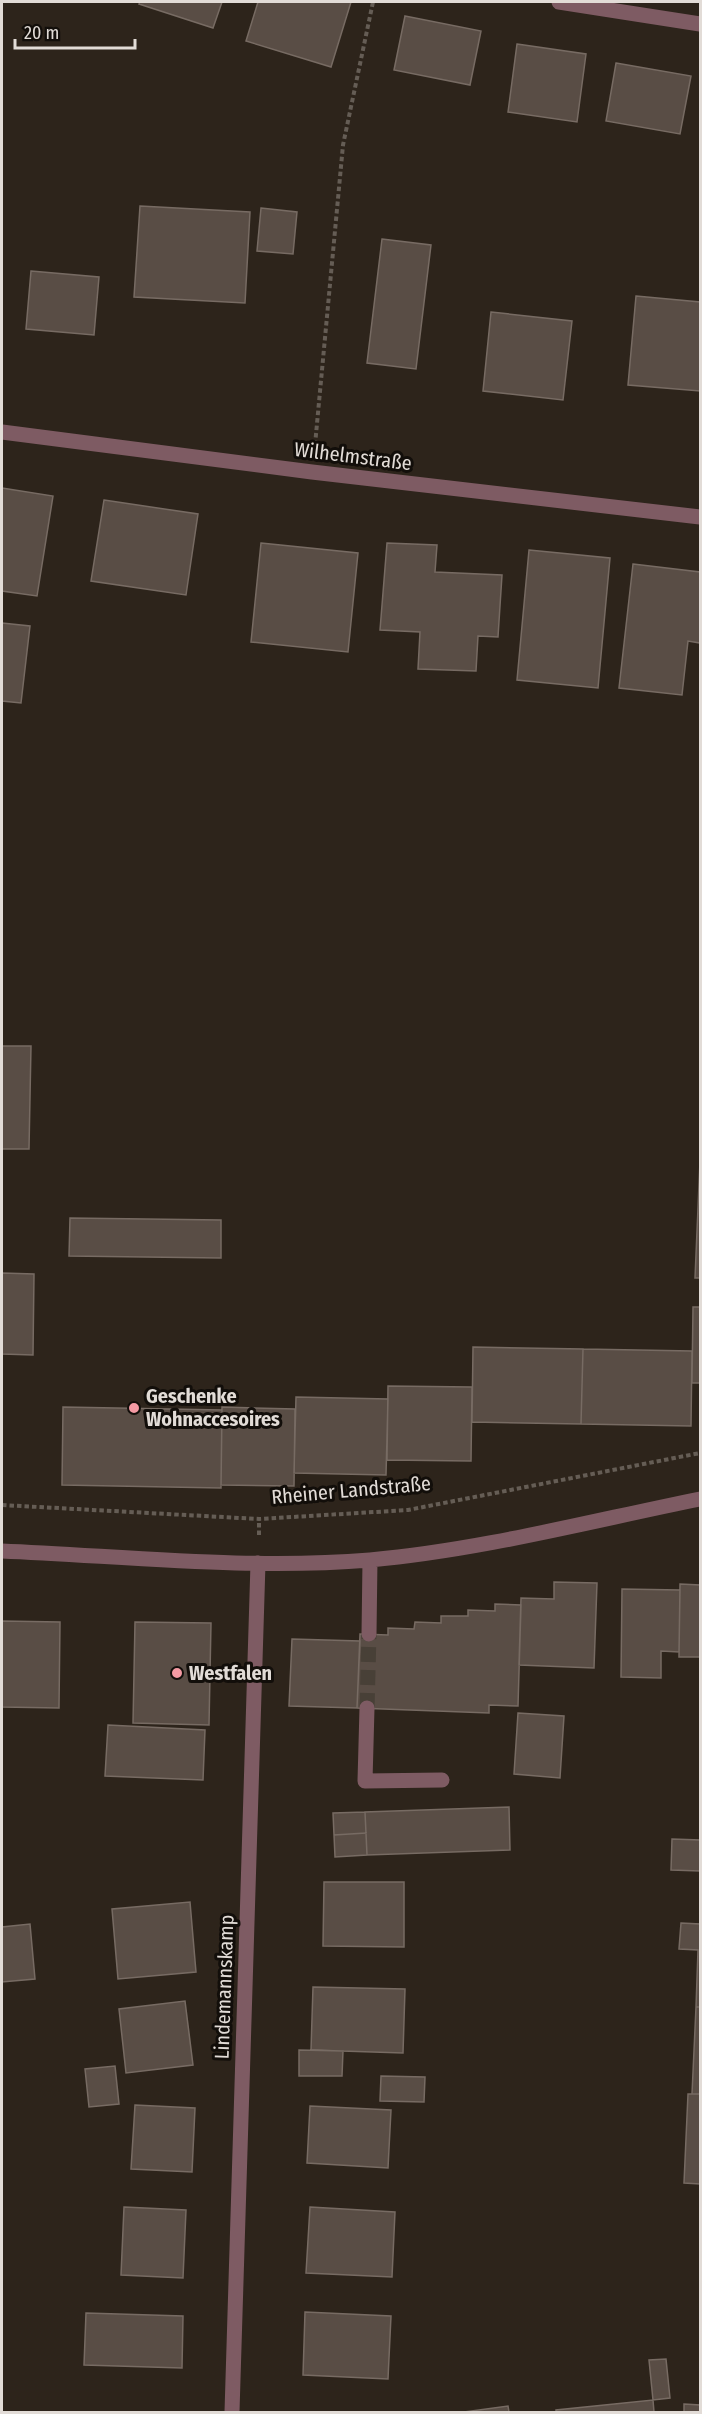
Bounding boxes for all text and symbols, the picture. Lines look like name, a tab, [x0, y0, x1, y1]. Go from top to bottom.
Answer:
scale bar	[15, 12, 135, 50]
text: 20 m	[24, 22, 59, 44]
street label: Wilhelmstraße	[293, 437, 413, 475]
place label: Geschenke Wohnaccesoires	[146, 1384, 280, 1431]
marker: Geschenke Wohnaccesoires	[127, 1401, 141, 1415]
street label: Rheiner Landstraße	[270, 1471, 432, 1509]
place label: Westfalen	[189, 1661, 272, 1685]
marker: Westfalen	[170, 1666, 184, 1680]
street label: Lindemannskamp	[209, 1914, 239, 2060]

